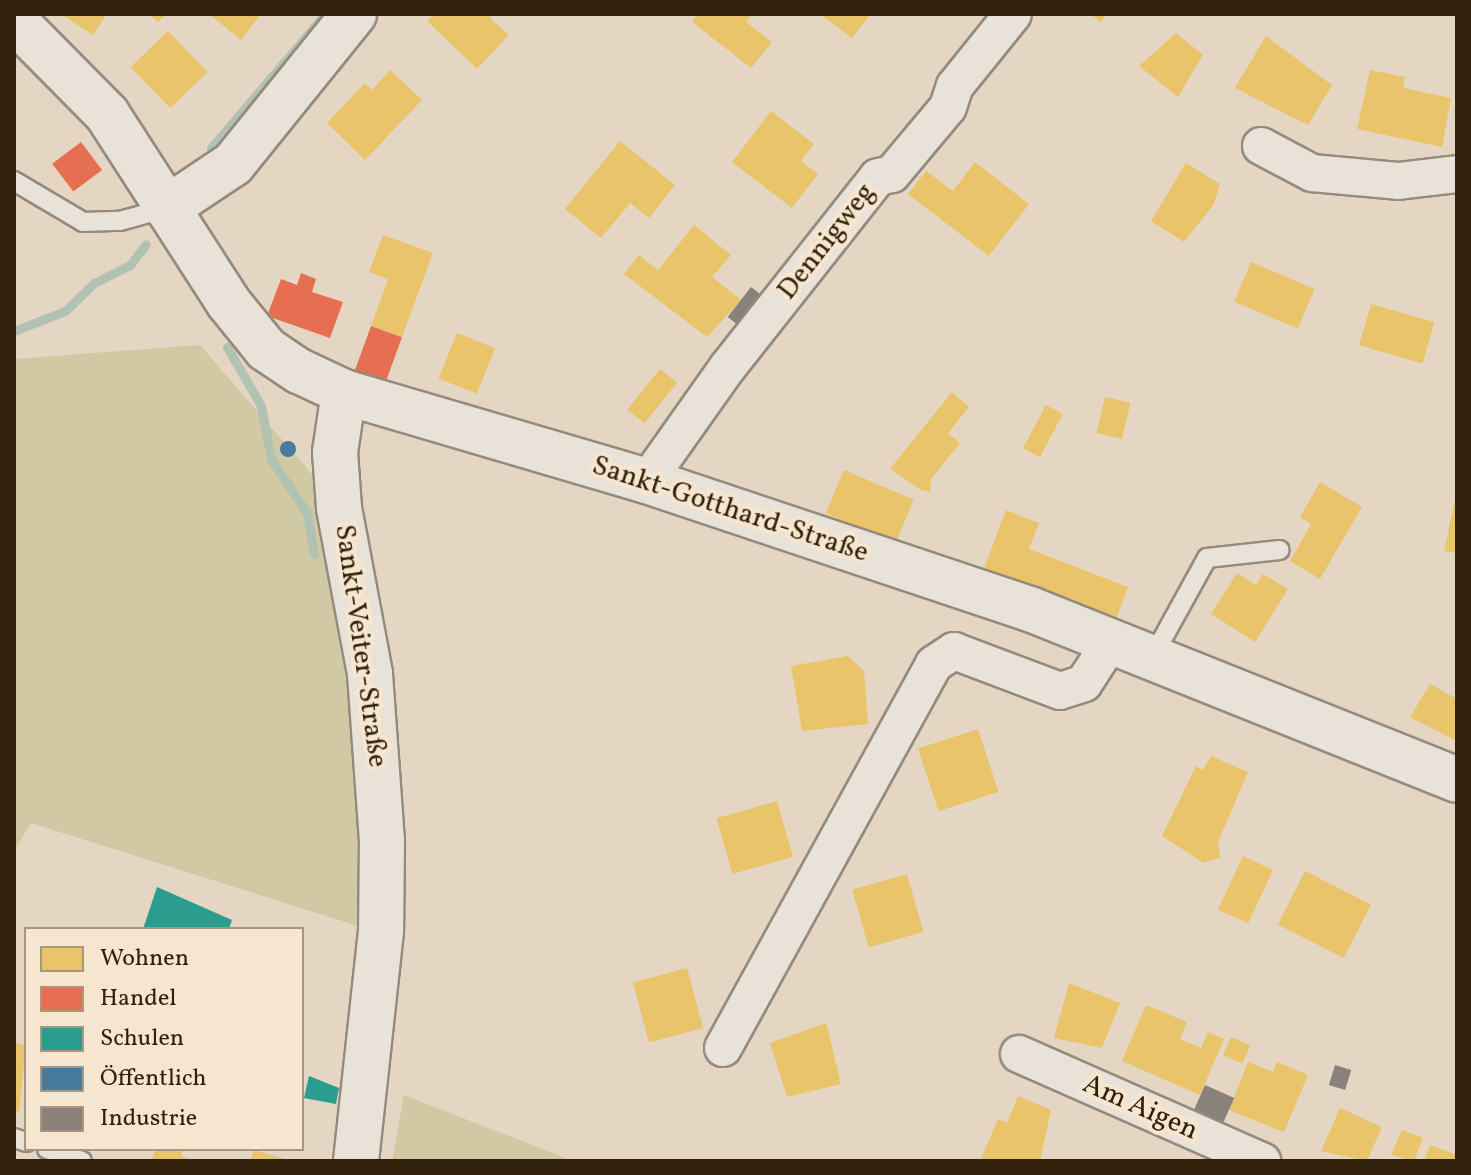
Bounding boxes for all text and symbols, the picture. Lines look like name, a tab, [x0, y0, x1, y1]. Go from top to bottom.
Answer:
street label: Dennigweg	[771, 177, 883, 307]
street label: Sankt-Gotthard-Straße	[588, 449, 872, 571]
street label: Sankt-Veiter-Straße	[326, 522, 394, 770]
legend	[24, 927, 304, 1151]
text: Wohnen	[100, 942, 189, 976]
text: Handel	[100, 982, 176, 1016]
text: Schulen	[100, 1022, 184, 1056]
text: Öffentlich	[100, 1062, 206, 1096]
street label: Am Aigen	[1077, 1068, 1203, 1148]
text: Industrie	[100, 1102, 197, 1136]

